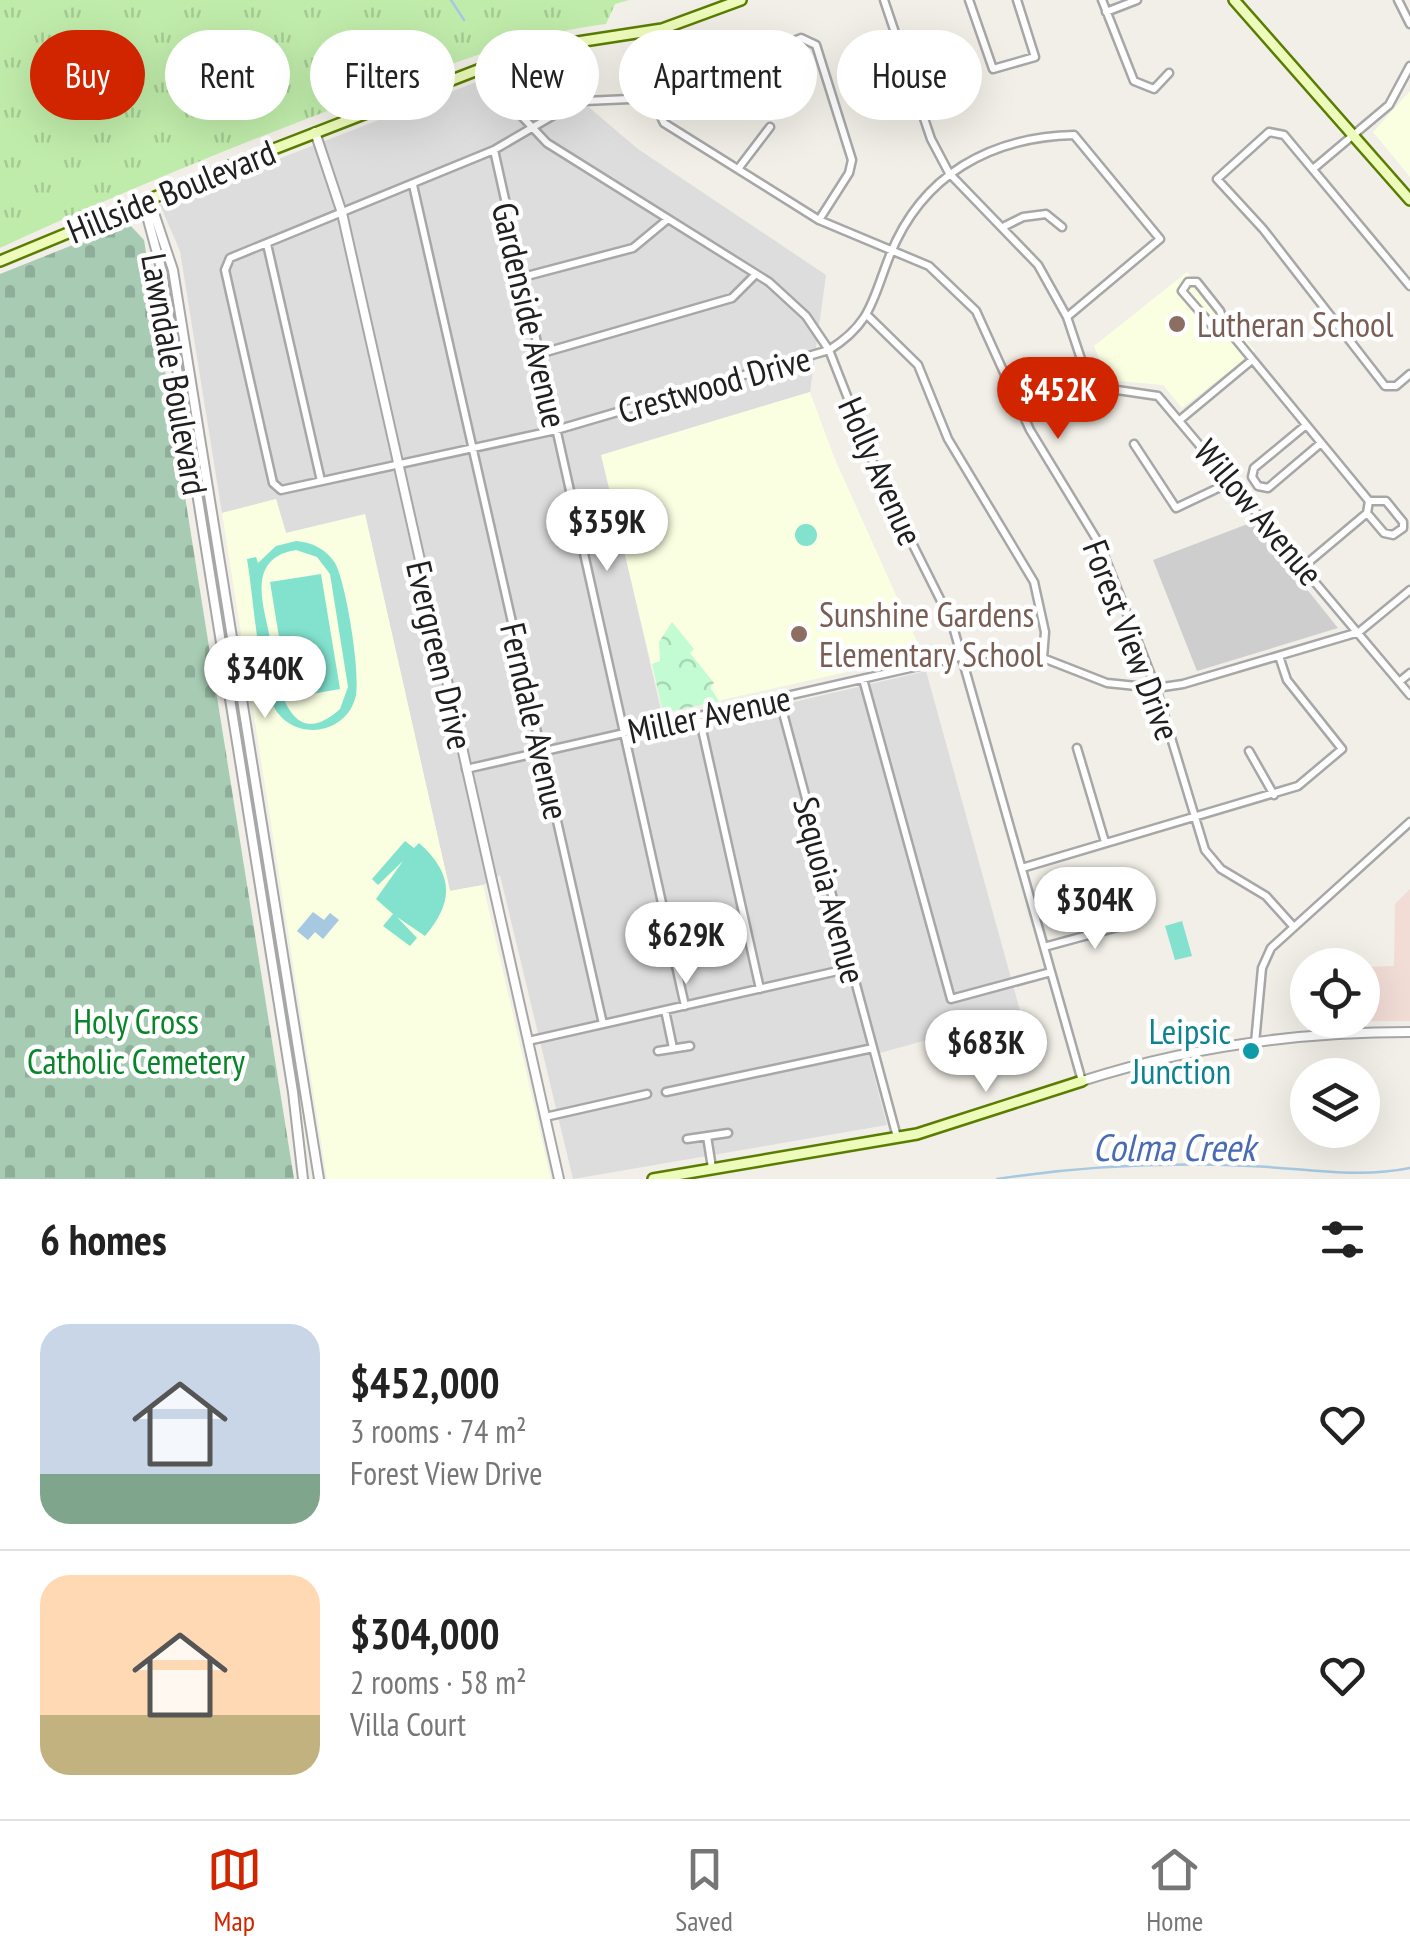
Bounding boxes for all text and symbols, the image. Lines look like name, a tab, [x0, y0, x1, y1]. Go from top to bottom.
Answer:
chip: Buy	[30, 30, 145, 120]
chip: Rent	[165, 30, 290, 120]
chip: Filters	[310, 30, 455, 120]
chip: New	[475, 30, 599, 120]
chip: Apartment	[619, 30, 817, 120]
chip: House	[837, 30, 982, 120]
street label: Hillside Boulevard	[60, 128, 282, 254]
street label: Gardenside Avenue	[482, 198, 578, 432]
street label: Lawndale Boulevard	[131, 250, 219, 498]
place label: Lutheran School	[1197, 301, 1393, 347]
marker: Lutheran School	[1166, 313, 1188, 335]
street label: Crestwood Drive	[613, 335, 815, 433]
pin: $452K	[988, 357, 1128, 442]
text: $452K	[1019, 368, 1097, 410]
street label: Holly Avenue	[828, 390, 934, 552]
street label: Willow Avenue	[1184, 429, 1334, 595]
pin: $359K	[537, 489, 677, 574]
text: $359K	[568, 500, 646, 542]
street label: Forest View Drive	[1073, 533, 1191, 747]
street label: Evergreen Drive	[396, 556, 484, 754]
place label: Sunshine Gardens Elementary School	[819, 591, 1043, 677]
street label: Ferndale Avenue	[490, 618, 580, 824]
marker: Sunshine Gardens Elementary School	[788, 623, 810, 645]
pin: $340K	[195, 636, 335, 721]
text: $340K	[226, 647, 304, 689]
street label: Miller Avenue	[623, 674, 795, 754]
street label: Sequoia Avenue	[783, 792, 877, 988]
pin: $304K	[1025, 867, 1165, 952]
text: $304K	[1056, 878, 1134, 920]
pin: $629K	[616, 902, 756, 987]
text: $629K	[647, 913, 725, 955]
map controls	[1290, 948, 1380, 1148]
button: locate	[1290, 948, 1380, 1038]
park label: Holy Cross Catholic Cemetery	[27, 998, 246, 1084]
place label: Leipsic Junction	[1131, 1008, 1231, 1094]
pin: $683K	[916, 1010, 1056, 1095]
text: $683K	[947, 1021, 1025, 1063]
marker: Leipsic Junction	[1240, 1040, 1262, 1062]
button: layers	[1290, 1058, 1380, 1148]
water label: Colma Creek	[1093, 1122, 1260, 1171]
text: 6 homes	[40, 1212, 167, 1267]
icon: filters	[1315, 1212, 1370, 1267]
text: $452,000	[350, 1355, 500, 1410]
icon: home	[120, 1364, 240, 1484]
icon: heart	[1315, 1397, 1370, 1452]
text: 3 rooms · 74 m²	[350, 1410, 527, 1452]
text: Forest View Drive	[350, 1452, 543, 1494]
text: $304,000	[350, 1606, 500, 1661]
icon: home	[120, 1615, 240, 1735]
icon: heart	[1315, 1648, 1370, 1703]
text: 2 rooms · 58 m²	[350, 1661, 527, 1703]
text: Villa Court	[350, 1703, 466, 1745]
tab: Map	[207, 1842, 262, 1939]
tab: Saved	[675, 1842, 733, 1939]
tab: Home	[1146, 1842, 1203, 1939]

